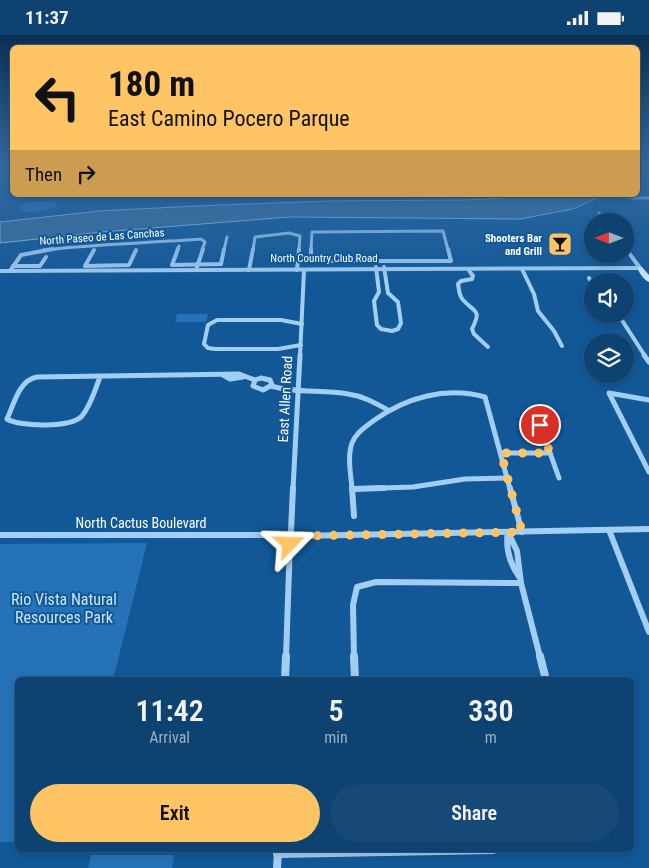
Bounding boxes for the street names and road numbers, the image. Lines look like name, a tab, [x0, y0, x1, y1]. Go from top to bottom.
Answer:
street label: North Paseo de Las Canchas	[39, 226, 165, 248]
street label: North Country Club Road	[270, 252, 378, 265]
street label: East Allen Road	[275, 355, 295, 443]
street label: North Cactus Boulevard	[76, 515, 206, 531]

